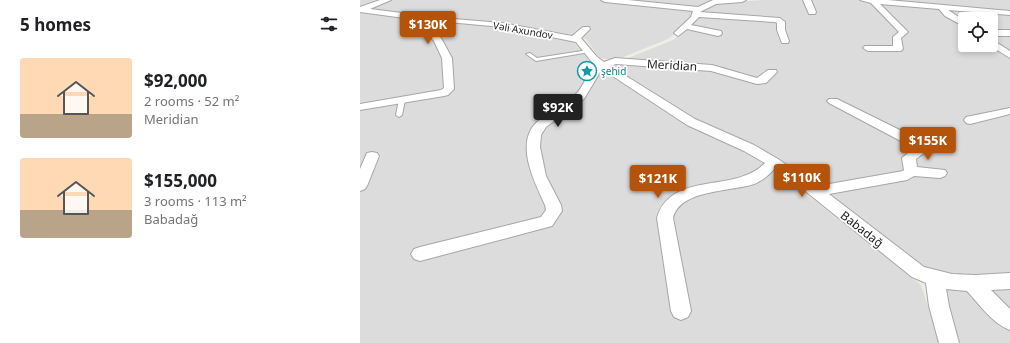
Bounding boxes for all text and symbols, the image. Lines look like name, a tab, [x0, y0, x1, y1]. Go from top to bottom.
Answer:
pin: $130K	[400, 11, 456, 45]
map controls	[958, 12, 998, 52]
button: locate	[958, 12, 998, 52]
text: 5 homes	[20, 13, 91, 36]
icon: filters	[318, 13, 340, 35]
text: $130K	[409, 15, 447, 33]
street label: Vəli Axundov	[492, 18, 555, 42]
street label: Meridian	[646, 55, 698, 75]
place icon: şehid	[576, 60, 598, 82]
place label: şehid	[601, 64, 626, 78]
text: $92,000	[144, 69, 207, 92]
icon: home	[52, 74, 100, 122]
text: 2 rooms · 52 m²	[144, 92, 239, 110]
pin: $92K	[534, 94, 582, 128]
text: $92K	[543, 98, 573, 116]
text: Meridian	[144, 110, 199, 128]
pin: $155K	[900, 127, 956, 161]
text: $155K	[909, 131, 947, 149]
pin: $110K	[774, 164, 830, 198]
pin: $121K	[630, 165, 686, 199]
text: $110K	[783, 168, 821, 186]
text: $155,000	[144, 169, 217, 192]
text: $121K	[639, 169, 677, 187]
icon: home	[52, 174, 100, 222]
text: 3 rooms · 113 m²	[144, 192, 247, 210]
street label: Babadağ	[837, 207, 887, 251]
text: Babadağ	[144, 210, 198, 228]

